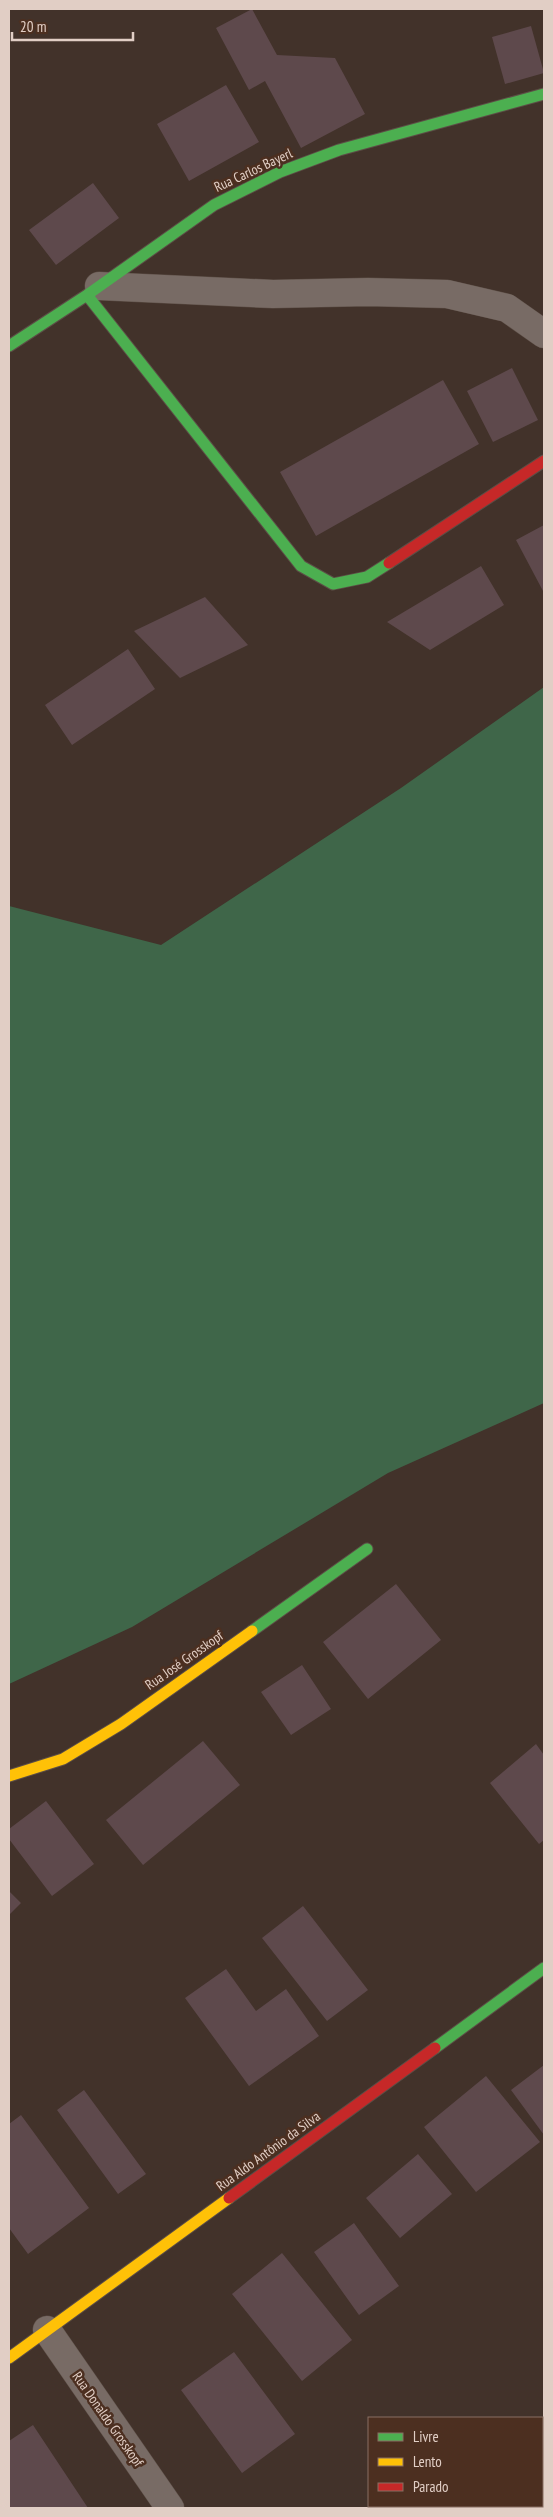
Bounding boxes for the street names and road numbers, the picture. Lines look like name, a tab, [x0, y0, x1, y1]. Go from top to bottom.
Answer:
street label: Rua Carlos Bayerl	[211, 144, 296, 196]
street label: Rua José Grosskopf	[141, 1626, 227, 1694]
street label: Rua Aldo Antônio da Silva	[212, 2107, 324, 2195]
street label: Rua Donaldo Grosskopf	[69, 2368, 148, 2470]

